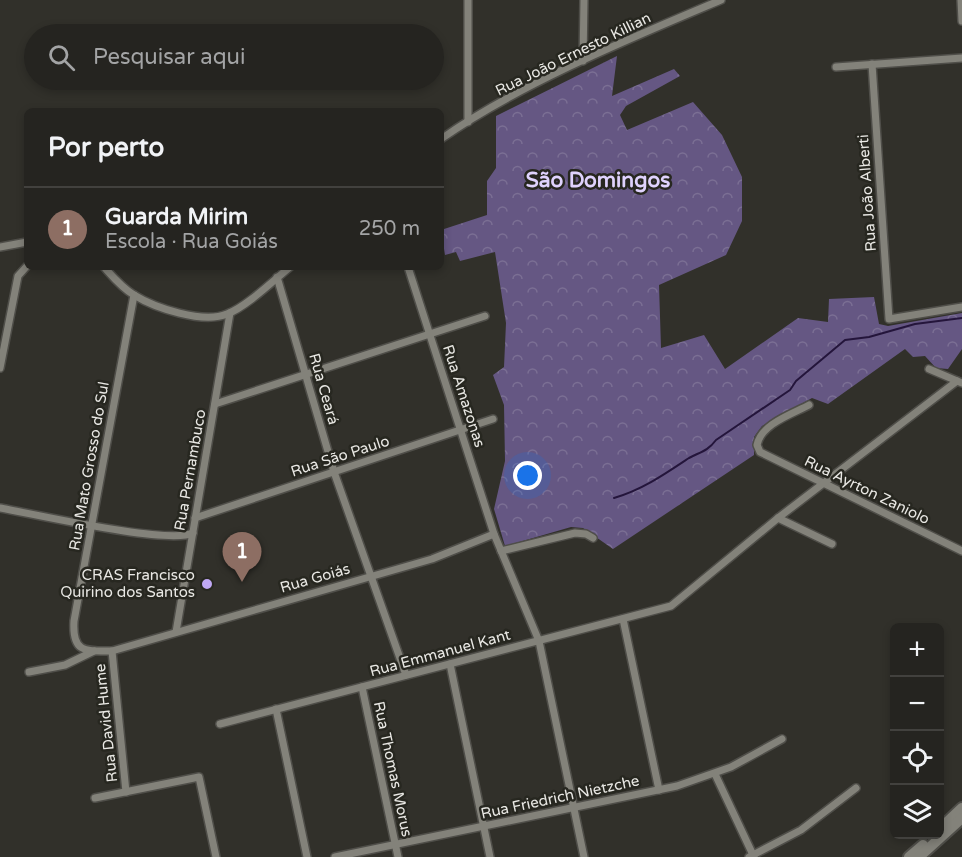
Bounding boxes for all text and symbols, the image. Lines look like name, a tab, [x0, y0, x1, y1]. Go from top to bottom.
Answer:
street label: Rua João Ernesto Killian	[492, 8, 654, 100]
search box	[24, 24, 444, 90]
icon: search	[45, 41, 78, 74]
text: Pesquisar aqui	[93, 44, 245, 70]
text: Por perto	[48, 132, 164, 163]
street label: Rua João Alberti	[854, 134, 880, 252]
district label: São Domingos	[526, 168, 670, 193]
text: Guarda Mirim	[105, 204, 248, 230]
text: 1	[61, 217, 74, 241]
text: 250 m	[359, 217, 420, 241]
text: Escola · Rua Goiás	[105, 230, 278, 254]
street label: Rua Amazonas	[439, 342, 489, 450]
street label: Rua Ceará	[305, 351, 343, 427]
street label: Rua Mato Grosso do Sul	[65, 380, 113, 552]
street label: Rua Pernambuco	[170, 408, 210, 532]
street label: Rua São Paulo	[288, 432, 392, 480]
street label: Rua Ayrton Zaniolo	[801, 452, 933, 528]
your location	[513, 461, 542, 490]
pin: 1	[222, 532, 262, 582]
street label: Rua Goiás	[278, 559, 352, 597]
place label: CRAS Francisco Quirino dos Santos	[60, 566, 195, 601]
marker: CRAS Francisco Quirino dos Santos	[200, 577, 214, 591]
map controls	[890, 623, 944, 839]
button: +	[890, 623, 944, 677]
street label: Rua Emmanuel Kant	[368, 625, 513, 680]
street label: Rua David Hume	[91, 663, 121, 783]
button: −	[890, 677, 944, 731]
street label: Rua Thomas Morus	[370, 700, 416, 838]
button: locate	[890, 731, 944, 785]
street label: Rua Friedrich Nietzche	[479, 771, 641, 823]
button: layers	[890, 785, 944, 839]

